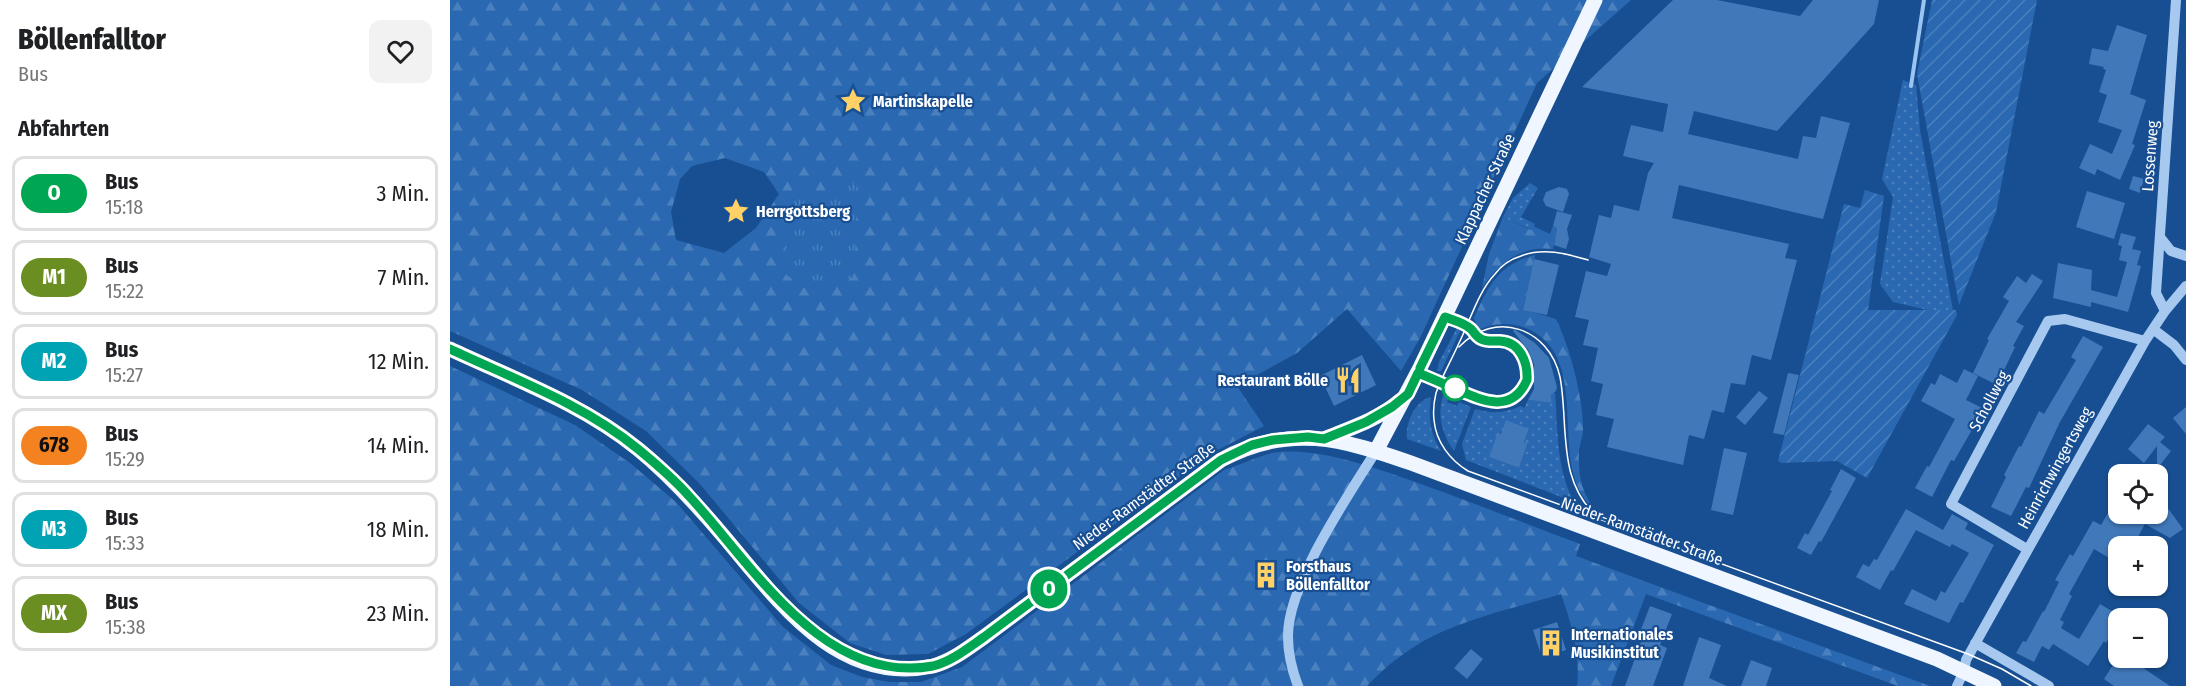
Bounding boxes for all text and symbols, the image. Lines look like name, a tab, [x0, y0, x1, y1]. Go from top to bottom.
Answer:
button: heart	[369, 20, 432, 83]
text: Böllenfalltor	[18, 23, 166, 56]
text: Bus	[18, 62, 48, 86]
place icon: Martinskapelle	[838, 86, 868, 116]
place label: Martinskapelle	[873, 92, 973, 111]
text: Abfahrten	[18, 115, 109, 142]
street label: Lossenweg	[2138, 120, 2162, 192]
street label: Klappacher Straße	[1451, 130, 1519, 248]
text: Bus	[105, 168, 138, 195]
text: O	[47, 180, 61, 206]
text: 3 Min.	[376, 180, 429, 207]
text: 15:18	[105, 195, 143, 219]
place icon: Herrgottsberg	[721, 196, 751, 226]
place label: Herrgottsberg	[756, 202, 850, 221]
text: Bus	[105, 252, 138, 279]
text: M1	[42, 264, 66, 290]
text: 7 Min.	[377, 264, 429, 291]
text: 15:22	[105, 279, 144, 303]
text: Bus	[105, 336, 138, 363]
text: M2	[42, 348, 66, 374]
text: 12 Min.	[368, 348, 429, 375]
text: 15:27	[105, 363, 143, 387]
restaurant icon: Restaurant Bölle	[1333, 365, 1363, 395]
street label: Schollweg	[1965, 367, 2013, 435]
place label: Restaurant Bölle	[1217, 371, 1328, 390]
unlabelled marker	[1442, 375, 1468, 401]
street label: Heinrichwingertsweg	[2014, 403, 2097, 532]
text: Bus	[105, 420, 138, 447]
text: 678	[39, 432, 69, 458]
text: 14 Min.	[367, 432, 429, 459]
street label: Nieder-Ramstädter Straße	[1069, 438, 1219, 554]
text: 15:29	[105, 447, 145, 471]
map controls	[2108, 464, 2168, 668]
button: locate	[2108, 464, 2168, 524]
street label: Nieder-Ramstädter Straße	[1558, 493, 1726, 569]
text: Bus	[105, 504, 138, 531]
text: M3	[41, 516, 67, 542]
text: 18 Min.	[367, 516, 429, 543]
text: 15:33	[105, 531, 144, 555]
button: +	[2108, 536, 2168, 596]
place label: Forsthaus Böllenfalltor	[1286, 557, 1370, 594]
building icon: Forsthaus Böllenfalltor	[1251, 560, 1281, 590]
line badge: O	[1030, 570, 1068, 608]
text: O	[1042, 576, 1056, 602]
text: Bus	[105, 588, 138, 615]
text: MX	[41, 600, 67, 626]
text: 23 Min.	[367, 600, 429, 627]
button: −	[2108, 608, 2168, 668]
text: 15:38	[105, 615, 145, 639]
place label: Internationales Musikinstitut	[1571, 625, 1673, 662]
building icon: Internationales Musikinstitut	[1536, 628, 1566, 658]

